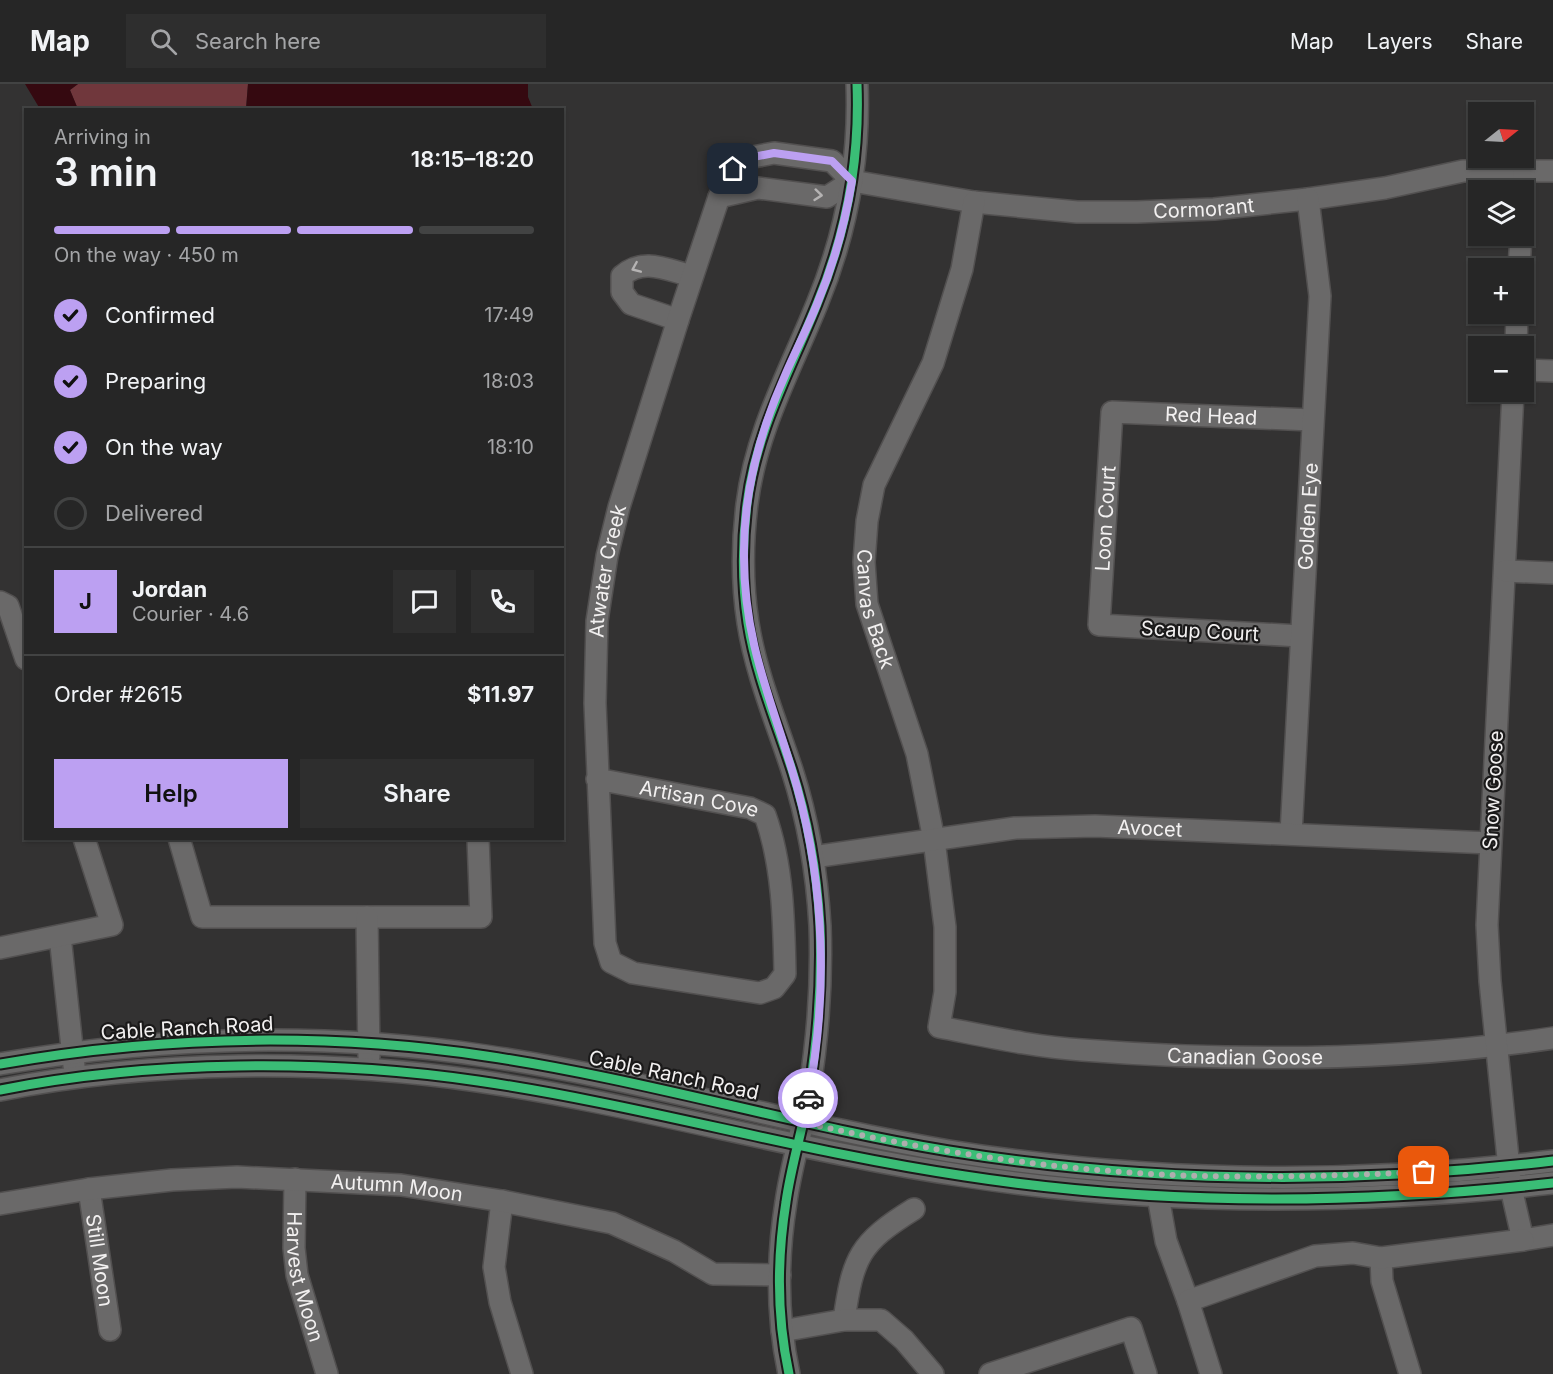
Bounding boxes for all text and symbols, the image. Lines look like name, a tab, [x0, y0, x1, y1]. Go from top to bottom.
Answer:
search box	[126, 14, 546, 68]
text: Map	[30, 24, 90, 58]
icon: search	[147, 25, 180, 58]
text: Search here	[195, 28, 321, 54]
text: Map	[1290, 29, 1334, 54]
text: Layers	[1367, 29, 1433, 54]
text: Share	[1466, 29, 1523, 54]
north arrow	[1468, 102, 1534, 168]
map controls	[1468, 102, 1534, 402]
text: Arriving in	[54, 125, 151, 149]
pin	[707, 143, 758, 194]
text: 18:15–18:20	[411, 146, 534, 172]
text: 3 min	[54, 148, 158, 195]
icon: home	[716, 152, 749, 185]
button: layers	[1468, 180, 1534, 246]
one-way arrow	[813, 188, 823, 201]
street label: Cormorant	[1153, 193, 1256, 223]
text: On the way · 450 m	[54, 243, 239, 267]
button: +	[1468, 258, 1534, 324]
one-way arrow	[632, 261, 643, 273]
icon: check	[54, 299, 87, 332]
text: Confirmed	[105, 302, 215, 328]
text: 17:49	[484, 303, 534, 327]
button: −	[1468, 336, 1534, 402]
icon: check	[54, 365, 87, 398]
text: Preparing	[105, 368, 206, 394]
text: 18:03	[483, 369, 534, 393]
street label: Red Head	[1165, 402, 1258, 430]
icon: check	[54, 431, 87, 464]
text: On the way	[105, 434, 223, 460]
text: 18:10	[487, 435, 534, 459]
street label: Golden Eye	[1293, 462, 1323, 571]
street label: Loon Court	[1090, 465, 1121, 572]
text: Delivered	[105, 500, 203, 526]
street label: Atwater Creek	[585, 502, 631, 638]
street label: Canvas Back	[852, 548, 900, 672]
button: chat	[393, 570, 456, 633]
button: phone	[471, 570, 534, 633]
text: Jordan	[132, 576, 207, 602]
text: J	[79, 588, 92, 614]
text: Courier · 4.6	[132, 602, 249, 626]
street label: Scaup Court	[1140, 616, 1260, 646]
text: Order #2615	[54, 681, 183, 707]
text: $11.97	[467, 681, 534, 707]
street label: Snow Goose	[1478, 730, 1508, 850]
button: Help	[54, 759, 288, 828]
button: Share	[300, 759, 534, 828]
street label: Artisan Cove	[637, 775, 763, 823]
street label: Avocet	[1117, 815, 1183, 842]
street label: Cable Ranch Road	[100, 1011, 274, 1045]
street label: Canadian Goose	[1167, 1043, 1323, 1070]
street label: Cable Ranch Road	[587, 1045, 761, 1105]
courier	[778, 1068, 838, 1128]
icon: car	[792, 1082, 825, 1115]
pin	[1398, 1146, 1449, 1197]
icon: bag	[1407, 1155, 1440, 1188]
street label: Autumn Moon	[330, 1170, 465, 1207]
street label: Harvest Moon	[282, 1211, 329, 1345]
street label: Still Moon	[81, 1212, 118, 1308]

